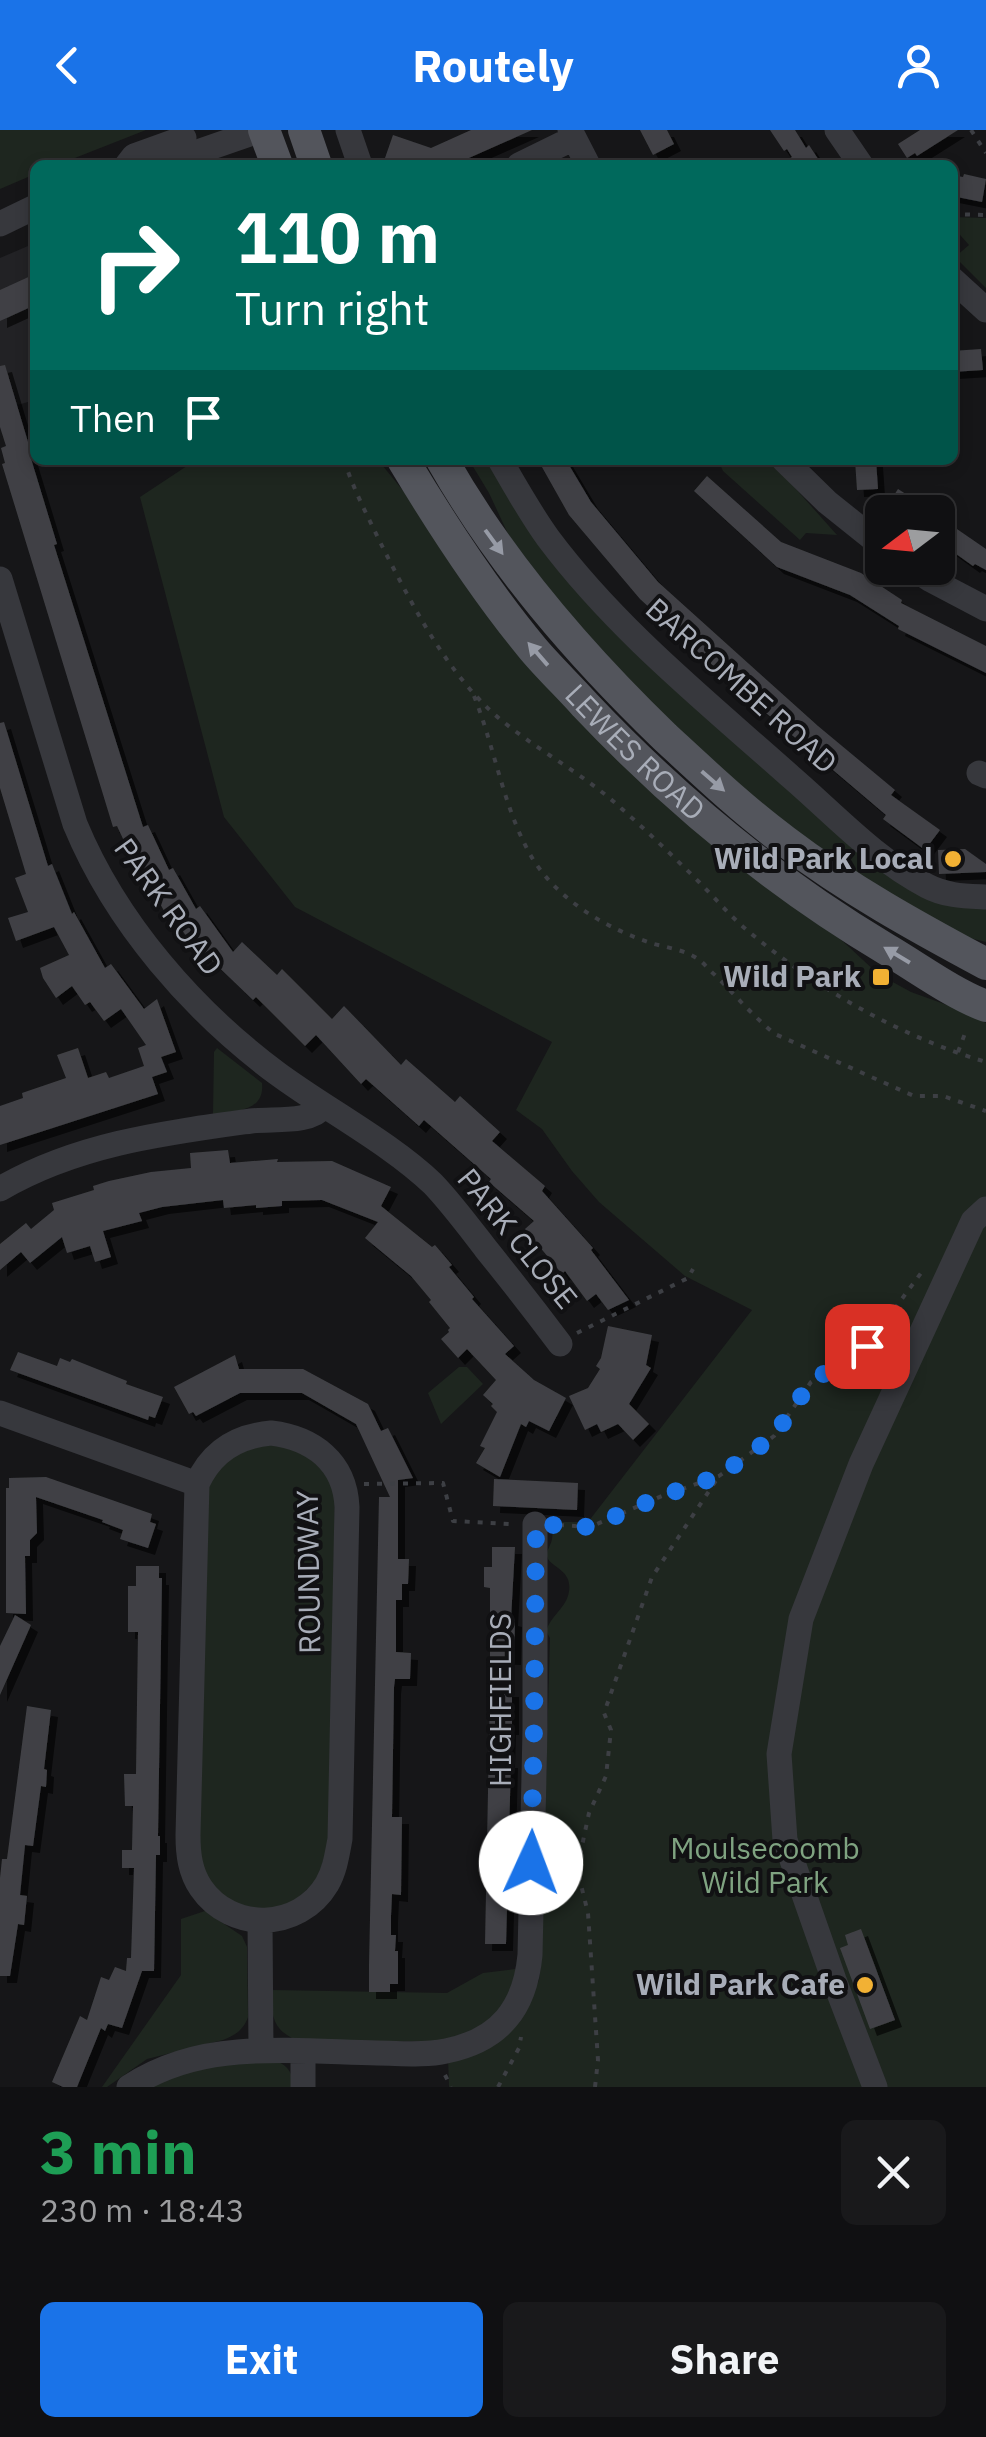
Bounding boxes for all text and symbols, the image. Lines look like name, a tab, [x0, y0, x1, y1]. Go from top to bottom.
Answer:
text: Routely	[412, 36, 574, 94]
icon: back	[40, 38, 95, 93]
icon: person	[891, 38, 946, 93]
text: 110 m	[235, 191, 440, 282]
icon: right	[70, 200, 200, 330]
text: Turn right	[235, 279, 430, 337]
icon: arrive	[176, 390, 231, 445]
text: Then	[70, 393, 156, 442]
north arrow	[865, 495, 955, 585]
map controls	[865, 495, 955, 585]
one-way arrow	[484, 529, 503, 556]
street label: BARCOMBE ROAD	[638, 589, 846, 781]
one-way arrow	[527, 641, 549, 666]
street label: LEWES ROAD	[557, 675, 714, 828]
one-way arrow	[700, 770, 725, 792]
street label: PARK ROAD	[106, 830, 232, 982]
place label: Wild Park Local	[714, 838, 933, 877]
marker: Wild Park Local	[942, 848, 964, 870]
one-way arrow	[883, 947, 911, 964]
place label: Wild Park	[723, 956, 862, 995]
marker: Wild Park	[870, 966, 892, 988]
street label: PARK CLOSE	[449, 1160, 587, 1316]
pin	[825, 1304, 910, 1389]
icon: arrive	[840, 1319, 895, 1374]
street label: ROUNDWAY	[287, 1490, 328, 1654]
street label: HIGHFIELDS	[480, 1613, 519, 1787]
position arrow	[479, 1811, 583, 1915]
park label: Moulsecoomb Wild Park	[670, 1828, 860, 1901]
place label: Wild Park Cafe	[636, 1964, 845, 2003]
marker: Wild Park Cafe	[854, 1974, 876, 1996]
text: 3 min	[40, 2112, 197, 2191]
button: close	[841, 2120, 946, 2225]
text: 230 m · 18:43	[40, 2189, 245, 2231]
button: Exit	[40, 2302, 483, 2417]
button: Share	[503, 2302, 946, 2417]

